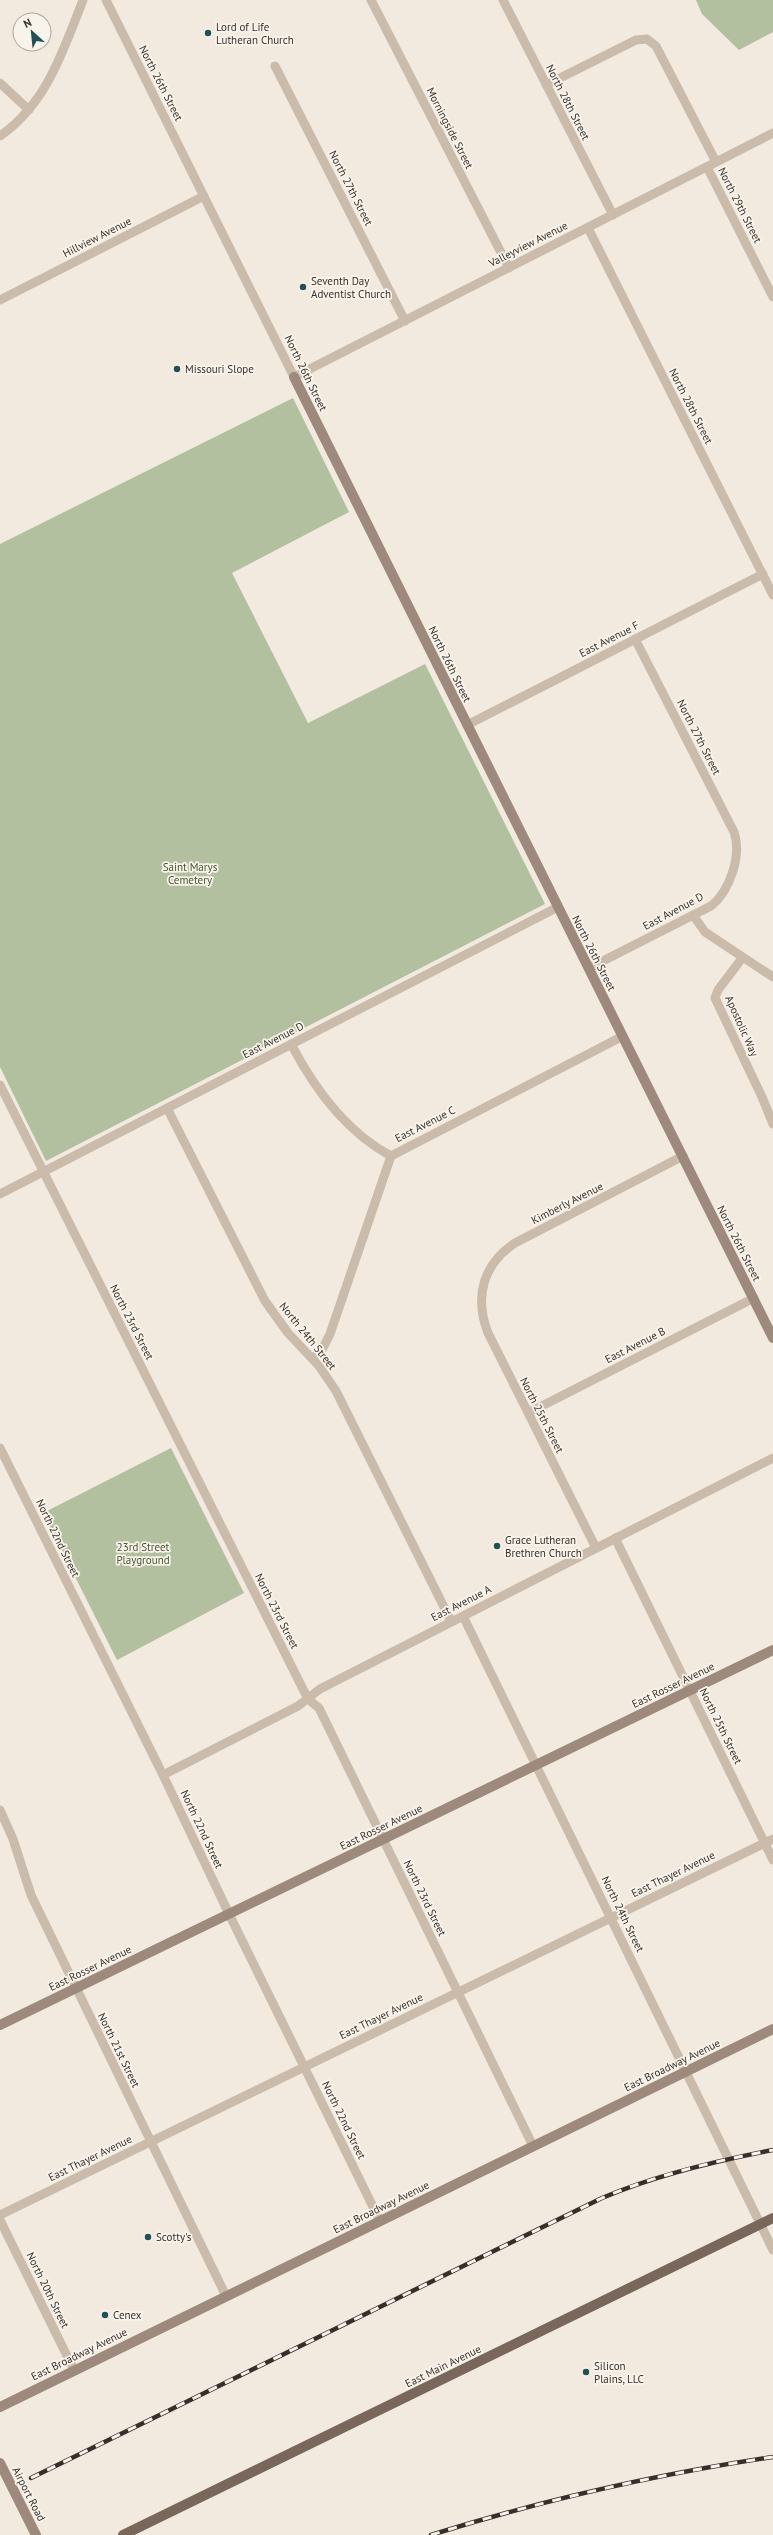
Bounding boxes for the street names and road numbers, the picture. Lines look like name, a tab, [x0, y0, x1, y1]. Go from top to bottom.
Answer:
street label: North 26th Street	[136, 43, 186, 123]
street label: North 28th Street	[543, 62, 593, 142]
street label: Morningside Street	[423, 85, 477, 171]
street label: North 27th Street	[326, 148, 376, 228]
street label: North 29th Street	[715, 165, 765, 245]
street label: Hillview Avenue	[60, 213, 134, 260]
street label: Valleyview Avenue	[485, 218, 570, 270]
street label: North 26th Street	[282, 333, 331, 414]
street label: North 28th Street	[666, 366, 716, 446]
street label: East Avenue F	[577, 618, 642, 660]
street label: North 26th Street	[426, 624, 475, 705]
street label: North 27th Street	[674, 697, 724, 777]
street label: East Avenue D	[640, 889, 706, 933]
street label: North 26th Street	[569, 913, 619, 993]
street label: Apostolic Way	[722, 993, 762, 1059]
street label: East Avenue D	[240, 1019, 306, 1061]
street label: East Avenue C	[392, 1103, 458, 1145]
street label: Kimberly Avenue	[529, 1179, 606, 1227]
street label: North 26th Street	[714, 1203, 764, 1283]
street label: North 23rd Street	[107, 1282, 157, 1362]
street label: North 24th Street	[276, 1299, 340, 1373]
street label: East Avenue B	[602, 1324, 668, 1366]
street label: North 25th Street	[517, 1375, 567, 1455]
street label: North 22nd Street	[33, 1497, 83, 1580]
street label: North 23rd Street	[252, 1571, 302, 1651]
street label: East Avenue A	[429, 1582, 494, 1624]
street label: East Rosser Avenue	[629, 1659, 717, 1711]
street label: North 25th Street	[697, 1686, 746, 1767]
street label: North 22nd Street	[178, 1788, 226, 1871]
street label: East Rosser Avenue	[337, 1801, 425, 1853]
street label: East Thayer Avenue	[629, 1848, 717, 1900]
street label: North 23rd Street	[401, 1858, 450, 1938]
street label: North 24th Street	[599, 1874, 648, 1955]
street label: East Rosser Avenue	[46, 1942, 134, 1994]
street label: East Thayer Avenue	[337, 1990, 425, 2042]
street label: North 21st Street	[95, 2010, 143, 2090]
street label: East Broadway Avenue	[622, 2035, 723, 2094]
street label: North 22nd Street	[319, 2079, 369, 2162]
street label: East Thayer Avenue	[46, 2132, 134, 2184]
street label: East Broadway Avenue	[331, 2177, 432, 2236]
street label: North 20th Street	[24, 2250, 73, 2331]
street label: East Broadway Avenue	[29, 2324, 130, 2383]
street label: East Main Avenue	[403, 2341, 484, 2390]
street label: Airport Road	[9, 2465, 49, 2524]

